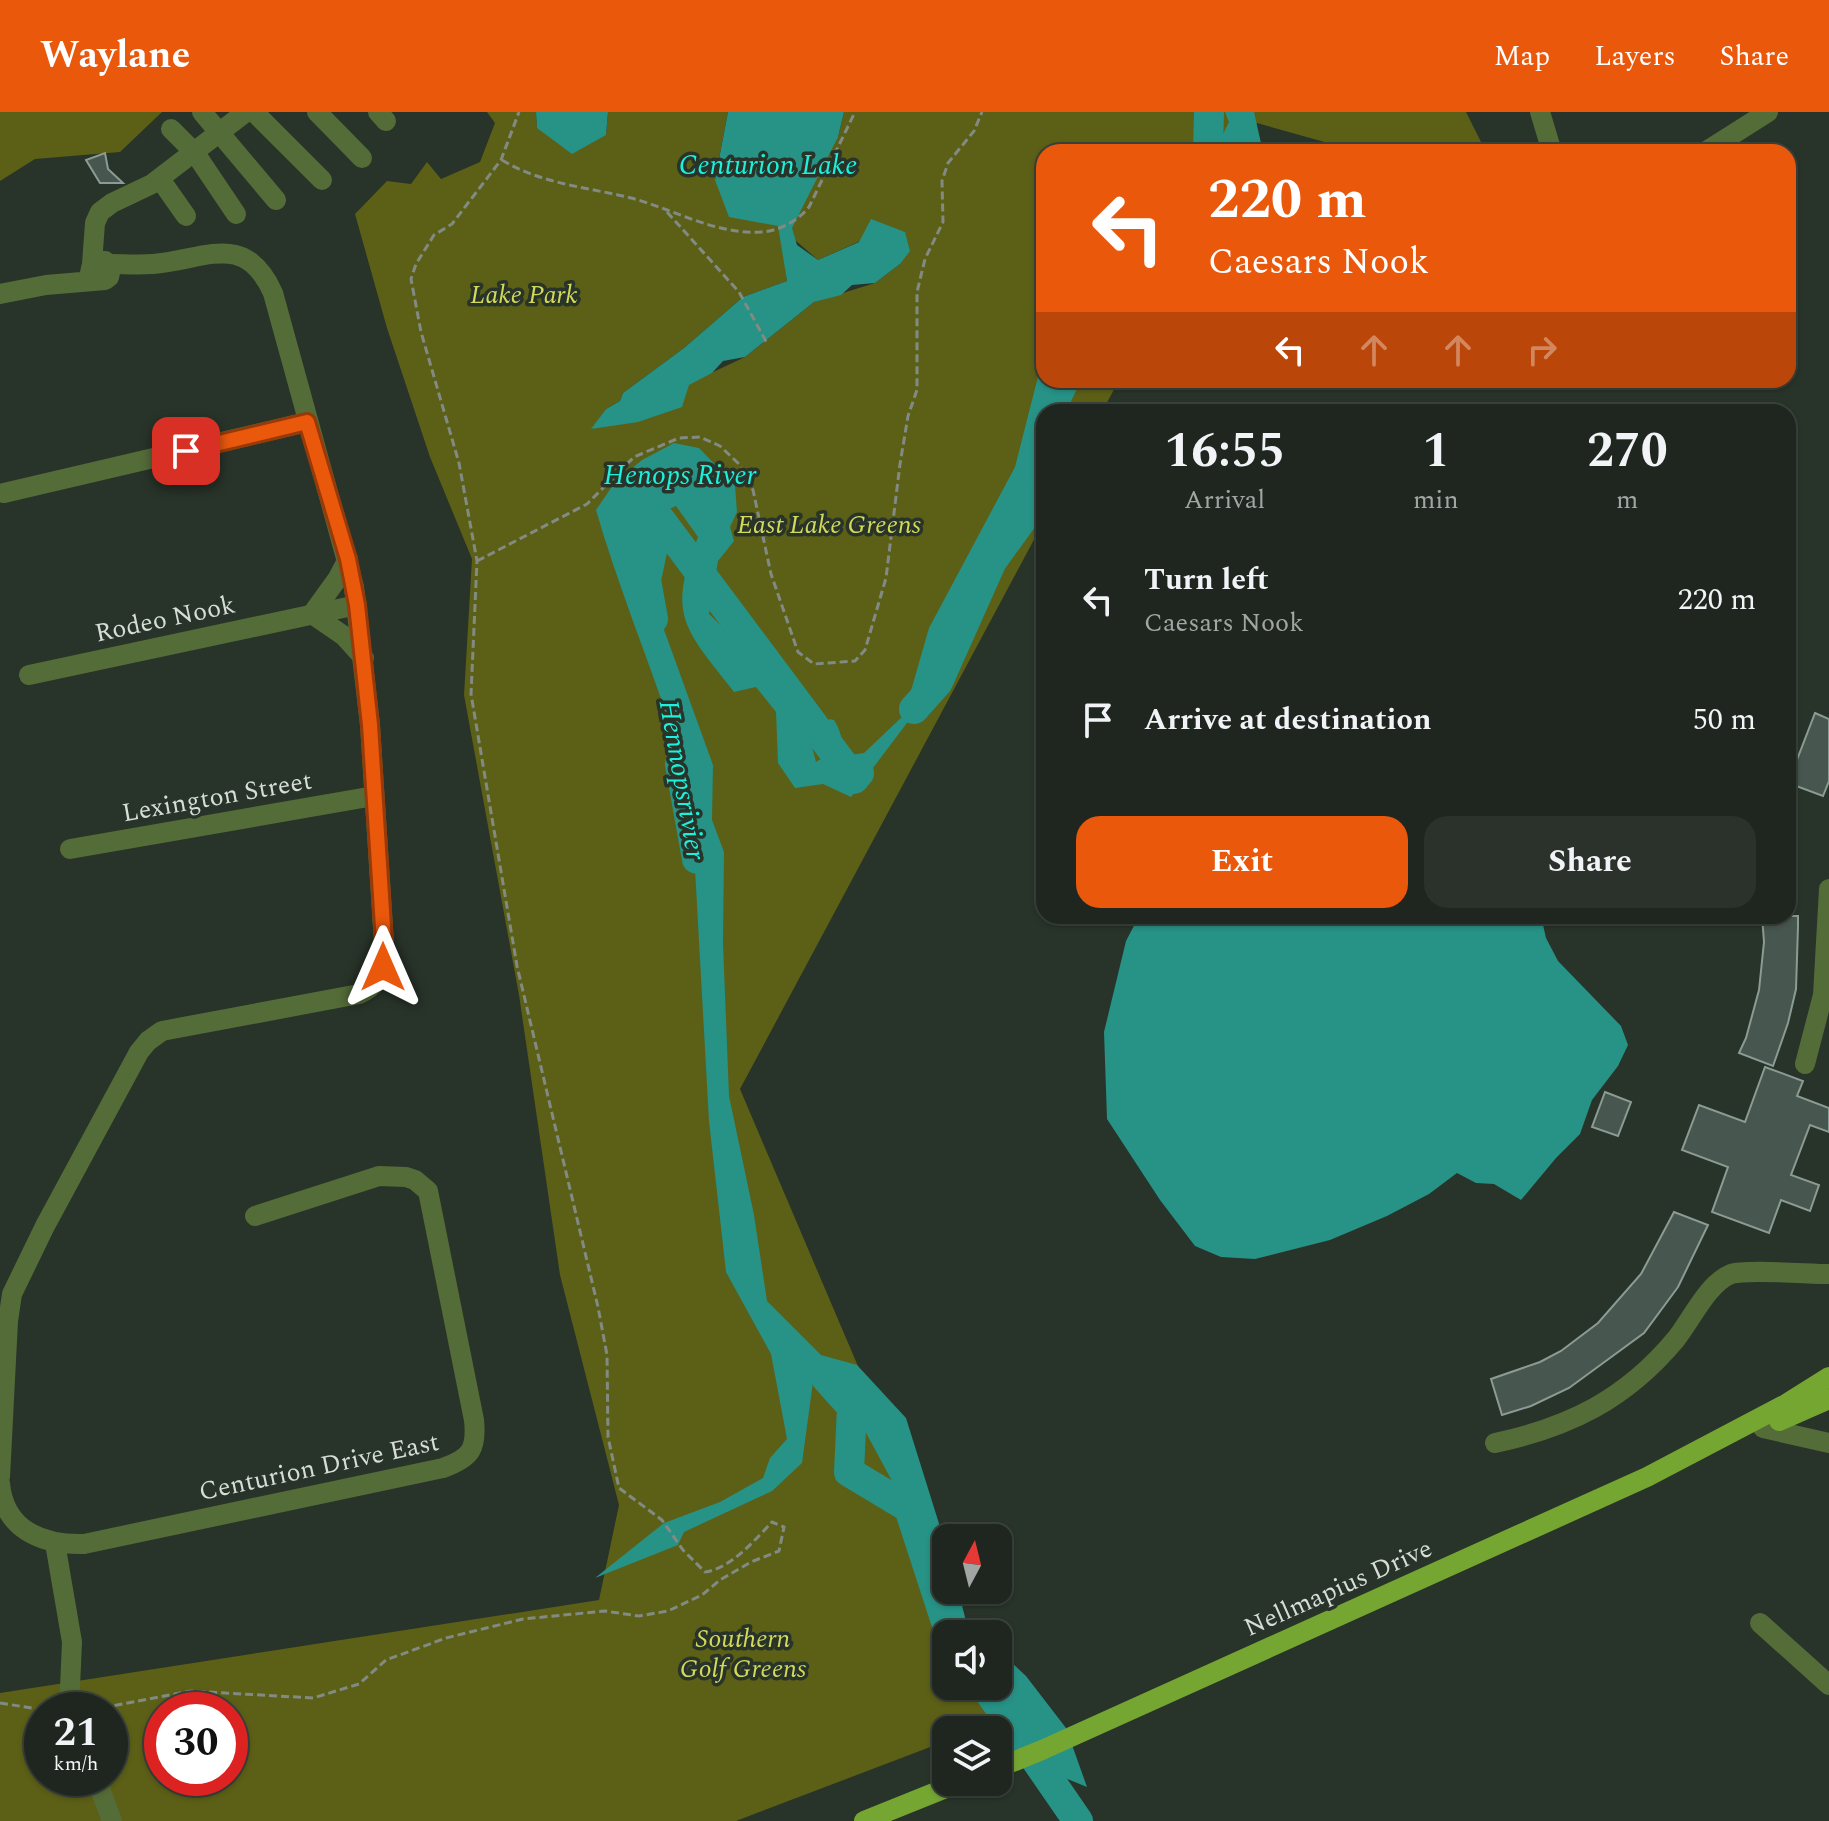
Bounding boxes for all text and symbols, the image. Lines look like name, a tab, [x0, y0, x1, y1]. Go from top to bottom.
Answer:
text: Waylane	[40, 27, 190, 85]
text: Map	[1494, 35, 1550, 78]
text: Layers	[1594, 35, 1676, 78]
text: Share	[1720, 35, 1789, 78]
water label: Centurion Lake	[679, 144, 857, 187]
text: 220 m	[1208, 158, 1367, 243]
icon: left	[1076, 176, 1180, 280]
text: Caesars Nook	[1208, 235, 1429, 290]
park label: Lake Park	[470, 275, 578, 315]
icon: left	[1268, 328, 1312, 372]
icon: ahead	[1352, 328, 1396, 372]
icon: ahead	[1436, 328, 1480, 372]
icon: right	[1520, 328, 1564, 372]
text: 16:55	[1164, 415, 1285, 488]
text: 1	[1422, 415, 1449, 488]
text: 270	[1587, 415, 1668, 488]
pin	[152, 417, 220, 485]
icon: arrive	[164, 429, 208, 473]
water label: Henops River	[604, 454, 757, 497]
text: Arrival	[1184, 480, 1265, 520]
text: min	[1413, 480, 1459, 520]
text: m	[1616, 480, 1638, 520]
park label: East Lake Greens	[737, 505, 921, 545]
text: Turn left	[1144, 557, 1269, 603]
text: 220 m	[1678, 577, 1756, 623]
icon: left	[1076, 578, 1120, 622]
street label: Rodeo Nook	[91, 585, 239, 653]
text: Caesars Nook	[1144, 603, 1304, 643]
water label: Hennopsrivier	[647, 697, 717, 864]
text: Arrive at destination	[1144, 697, 1431, 743]
text: 50 m	[1693, 697, 1756, 743]
icon: arrive	[1076, 698, 1120, 742]
street label: Lexington Street	[119, 761, 315, 833]
button: Exit	[1076, 816, 1408, 908]
button: Share	[1424, 816, 1756, 908]
position arrow	[341, 925, 425, 1009]
street label: Centurion Drive East	[195, 1422, 443, 1512]
north arrow	[932, 1524, 1012, 1604]
map controls	[932, 1524, 1012, 1796]
street label: Nellmapius Drive	[1237, 1529, 1439, 1647]
park label: Southern Golf Greens	[680, 1619, 806, 1689]
button: sound	[932, 1620, 1012, 1700]
speed limit sign: 30	[144, 1692, 248, 1796]
text: 21	[54, 1703, 98, 1764]
button: layers	[932, 1716, 1012, 1796]
text: km/h	[54, 1749, 99, 1779]

